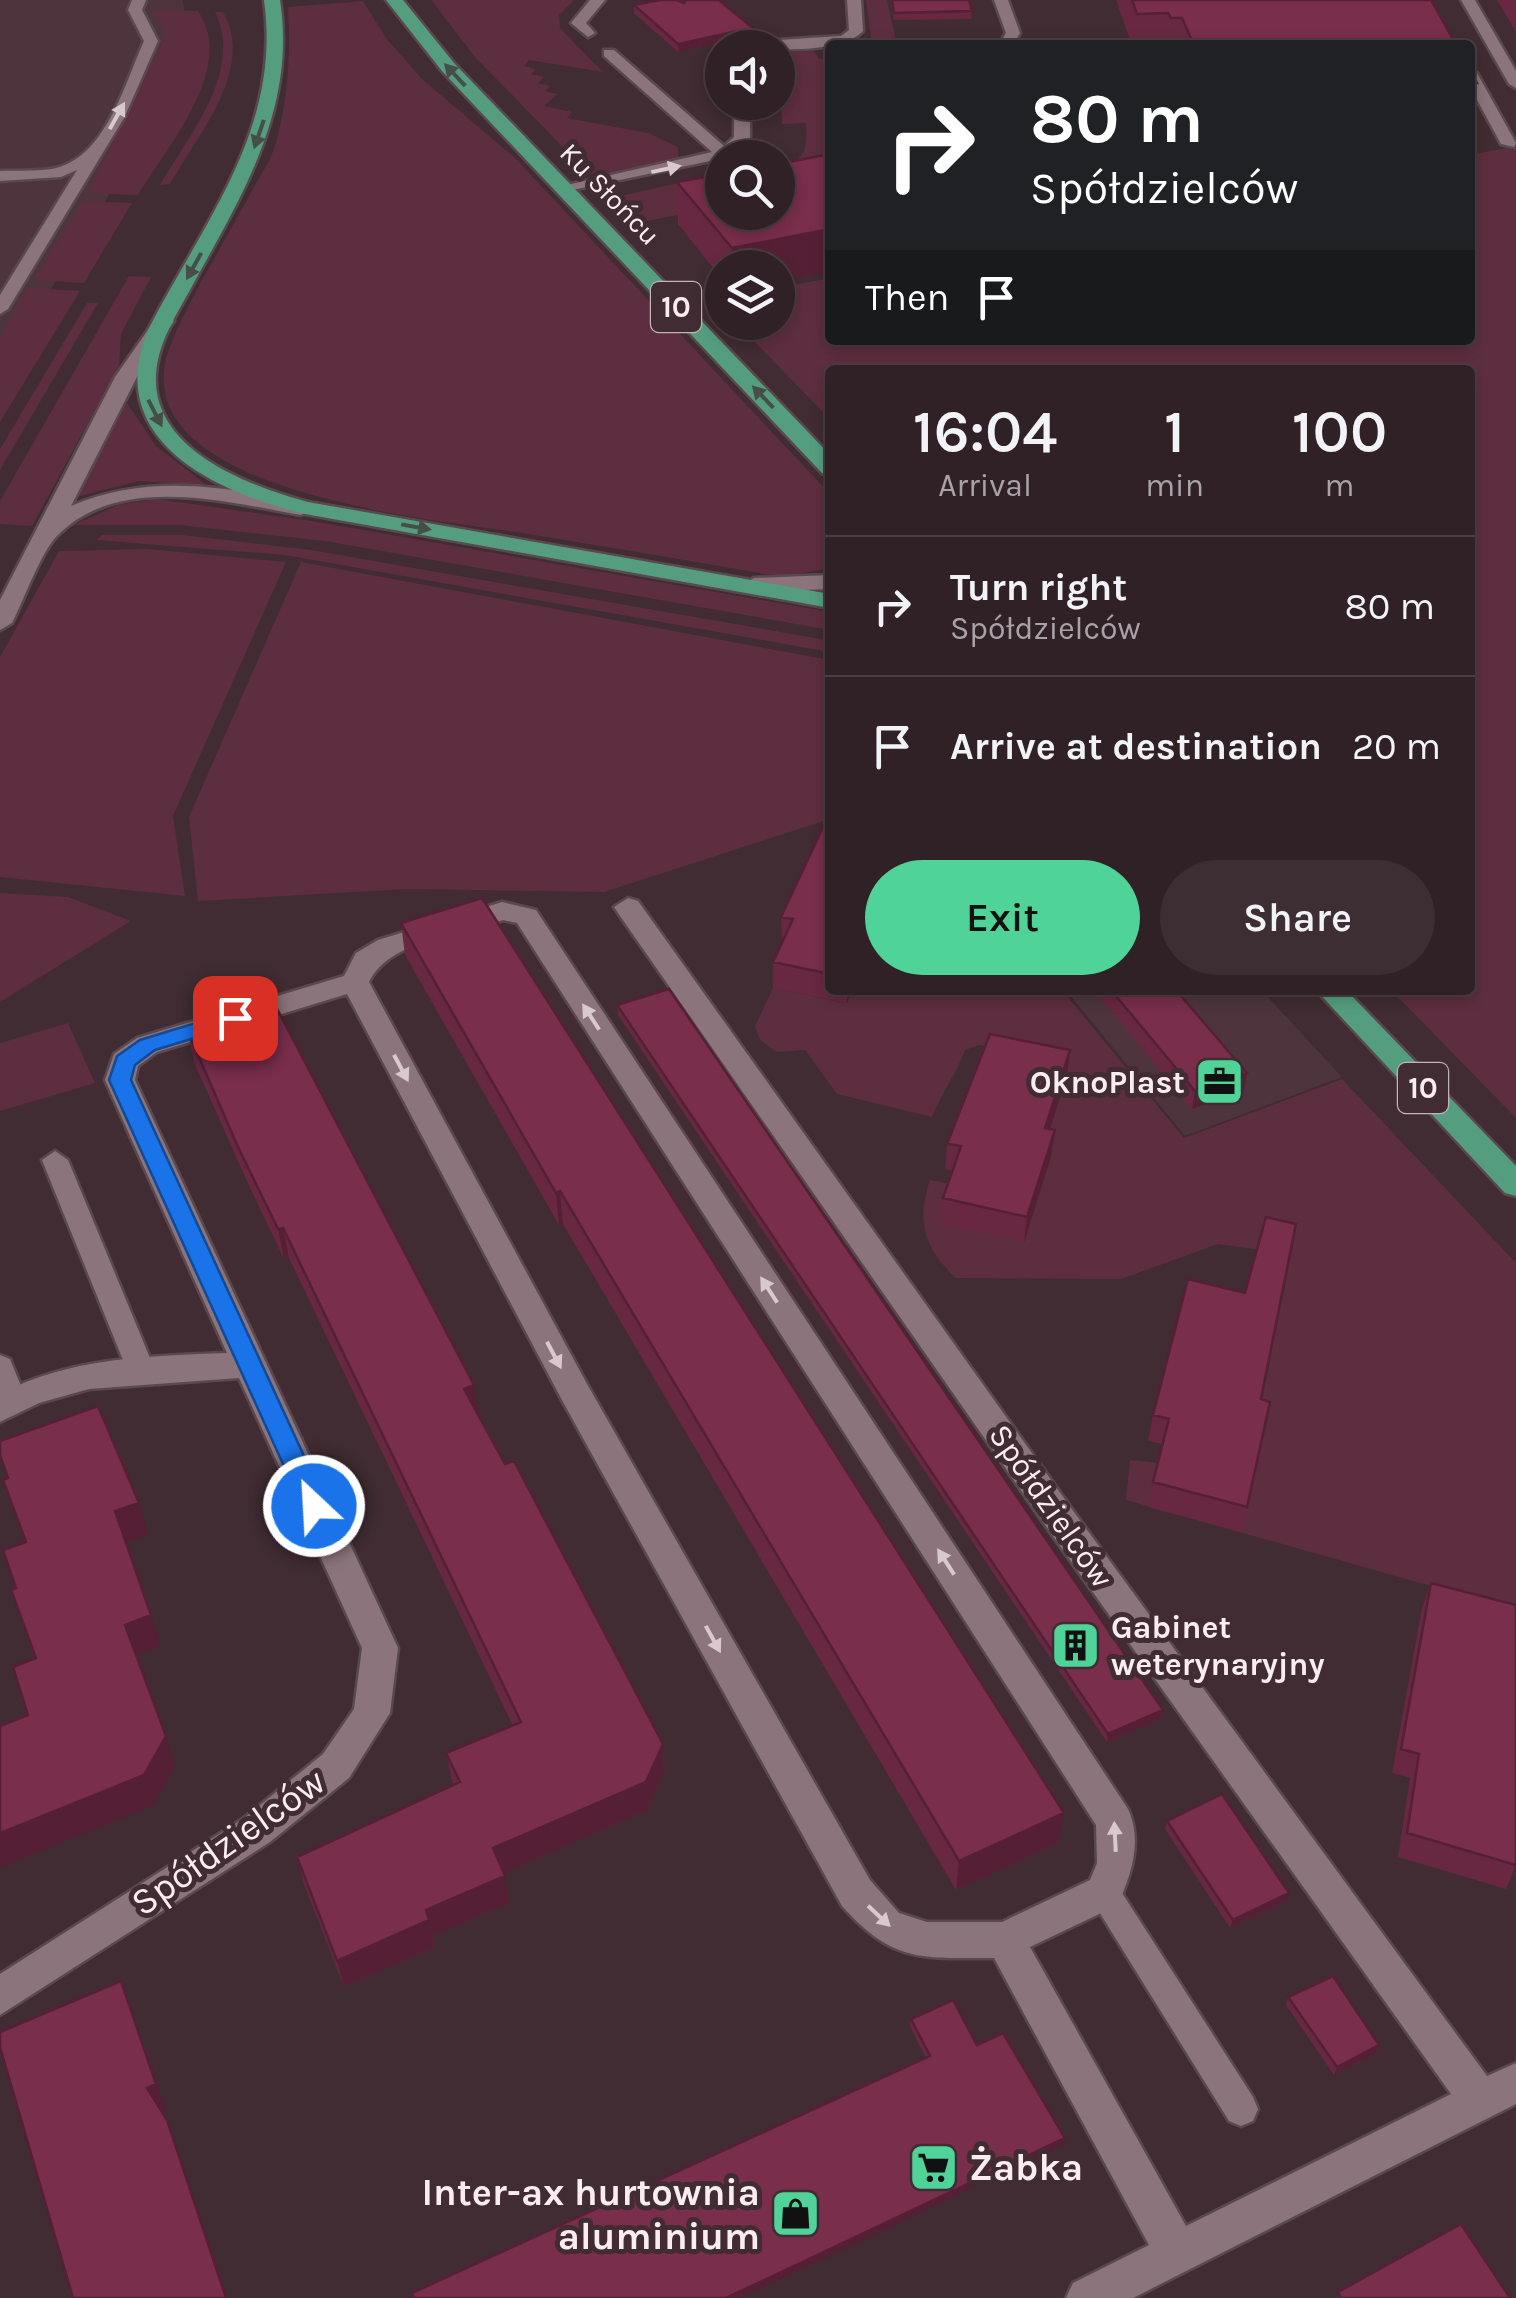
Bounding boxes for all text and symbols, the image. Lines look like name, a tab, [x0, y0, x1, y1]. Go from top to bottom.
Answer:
map controls	[705, 30, 795, 340]
button: sound	[705, 30, 795, 120]
one-way arrow	[444, 63, 467, 87]
text: 80 m	[1030, 78, 1204, 160]
icon: right	[865, 80, 995, 210]
one-way arrow	[108, 102, 125, 131]
one-way arrow	[251, 119, 266, 149]
street label: Ku Słońcu	[553, 136, 667, 252]
button: search	[705, 140, 795, 230]
one-way arrow	[651, 161, 682, 176]
text: Spółdzielców	[1030, 162, 1298, 214]
button: layers	[705, 250, 795, 340]
one-way arrow	[186, 251, 203, 280]
icon: arrive	[969, 270, 1024, 325]
text: Then	[865, 275, 949, 320]
road number: 10	[651, 282, 701, 332]
one-way arrow	[751, 386, 775, 410]
text: 16:04	[913, 397, 1057, 467]
text: 1	[1164, 397, 1185, 467]
text: 100	[1292, 397, 1387, 467]
one-way arrow	[147, 398, 164, 427]
text: Arrival	[938, 467, 1032, 504]
text: min	[1145, 467, 1204, 504]
text: m	[1324, 467, 1354, 504]
one-way arrow	[400, 520, 432, 535]
text: Turn right	[950, 565, 1127, 610]
icon: right	[865, 579, 920, 634]
text: 80 m	[1345, 584, 1435, 629]
text: Spółdzielców	[950, 610, 1141, 647]
icon: arrive	[865, 719, 920, 774]
text: Arrive at destination	[950, 724, 1322, 769]
text: 20 m	[1352, 724, 1441, 769]
button: Exit	[865, 860, 1140, 975]
button: Share	[1160, 860, 1435, 975]
pin	[193, 976, 278, 1061]
icon: arrive	[208, 991, 263, 1046]
one-way arrow	[583, 1004, 601, 1031]
one-way arrow	[392, 1054, 409, 1083]
office icon: OknoPlast	[1194, 1056, 1246, 1108]
road number: 10	[1398, 1063, 1448, 1113]
place label: OknoPlast	[1030, 1064, 1185, 1101]
one-way arrow	[760, 1276, 778, 1303]
one-way arrow	[546, 1340, 563, 1369]
street label: Spółdzielców	[981, 1417, 1121, 1595]
position arrow	[262, 1454, 366, 1558]
one-way arrow	[937, 1548, 955, 1576]
place label: Gabinet weterynaryjny	[1111, 1609, 1325, 1683]
building icon: Gabinet weterynaryjny	[1050, 1619, 1102, 1671]
one-way arrow	[704, 1624, 721, 1653]
street label: Spółdzielców	[122, 1759, 334, 1925]
one-way arrow	[1107, 1821, 1123, 1852]
one-way arrow	[866, 1905, 890, 1928]
supermarket icon: Żabka	[908, 2141, 960, 2193]
place label: Żabka	[969, 2145, 1083, 2190]
place label: Inter-ax hurtownia aluminium	[422, 2170, 760, 2259]
shop icon: Inter-ax hurtownia aluminium	[769, 2188, 821, 2240]

